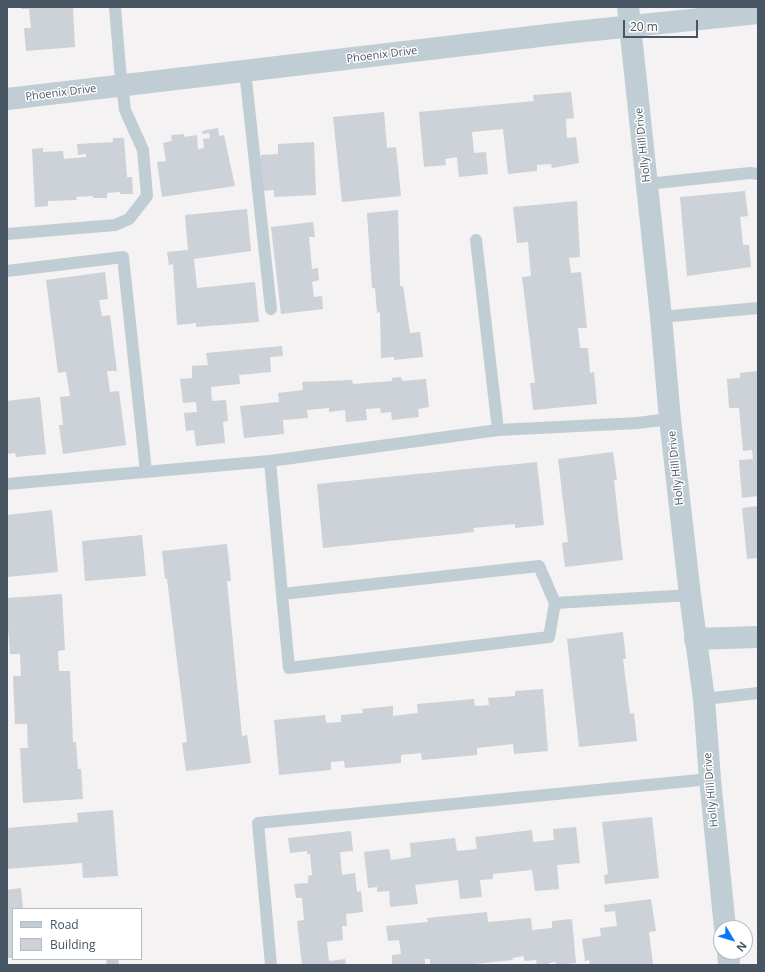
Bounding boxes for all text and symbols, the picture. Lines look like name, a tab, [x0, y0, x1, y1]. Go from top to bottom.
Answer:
scale bar	[625, 12, 700, 38]
text: 20 m	[630, 18, 658, 35]
street label: Phoenix Drive	[346, 44, 418, 66]
street label: Phoenix Drive	[25, 82, 97, 104]
street label: Holly Hill Drive	[633, 107, 653, 183]
street label: Holly Hill Drive	[666, 430, 686, 506]
street label: Holly Hill Drive	[701, 752, 721, 828]
legend	[12, 908, 142, 960]
text: Road	[50, 916, 79, 933]
north arrow	[713, 920, 753, 960]
text: Building	[50, 936, 95, 953]
text: N	[733, 939, 751, 955]

